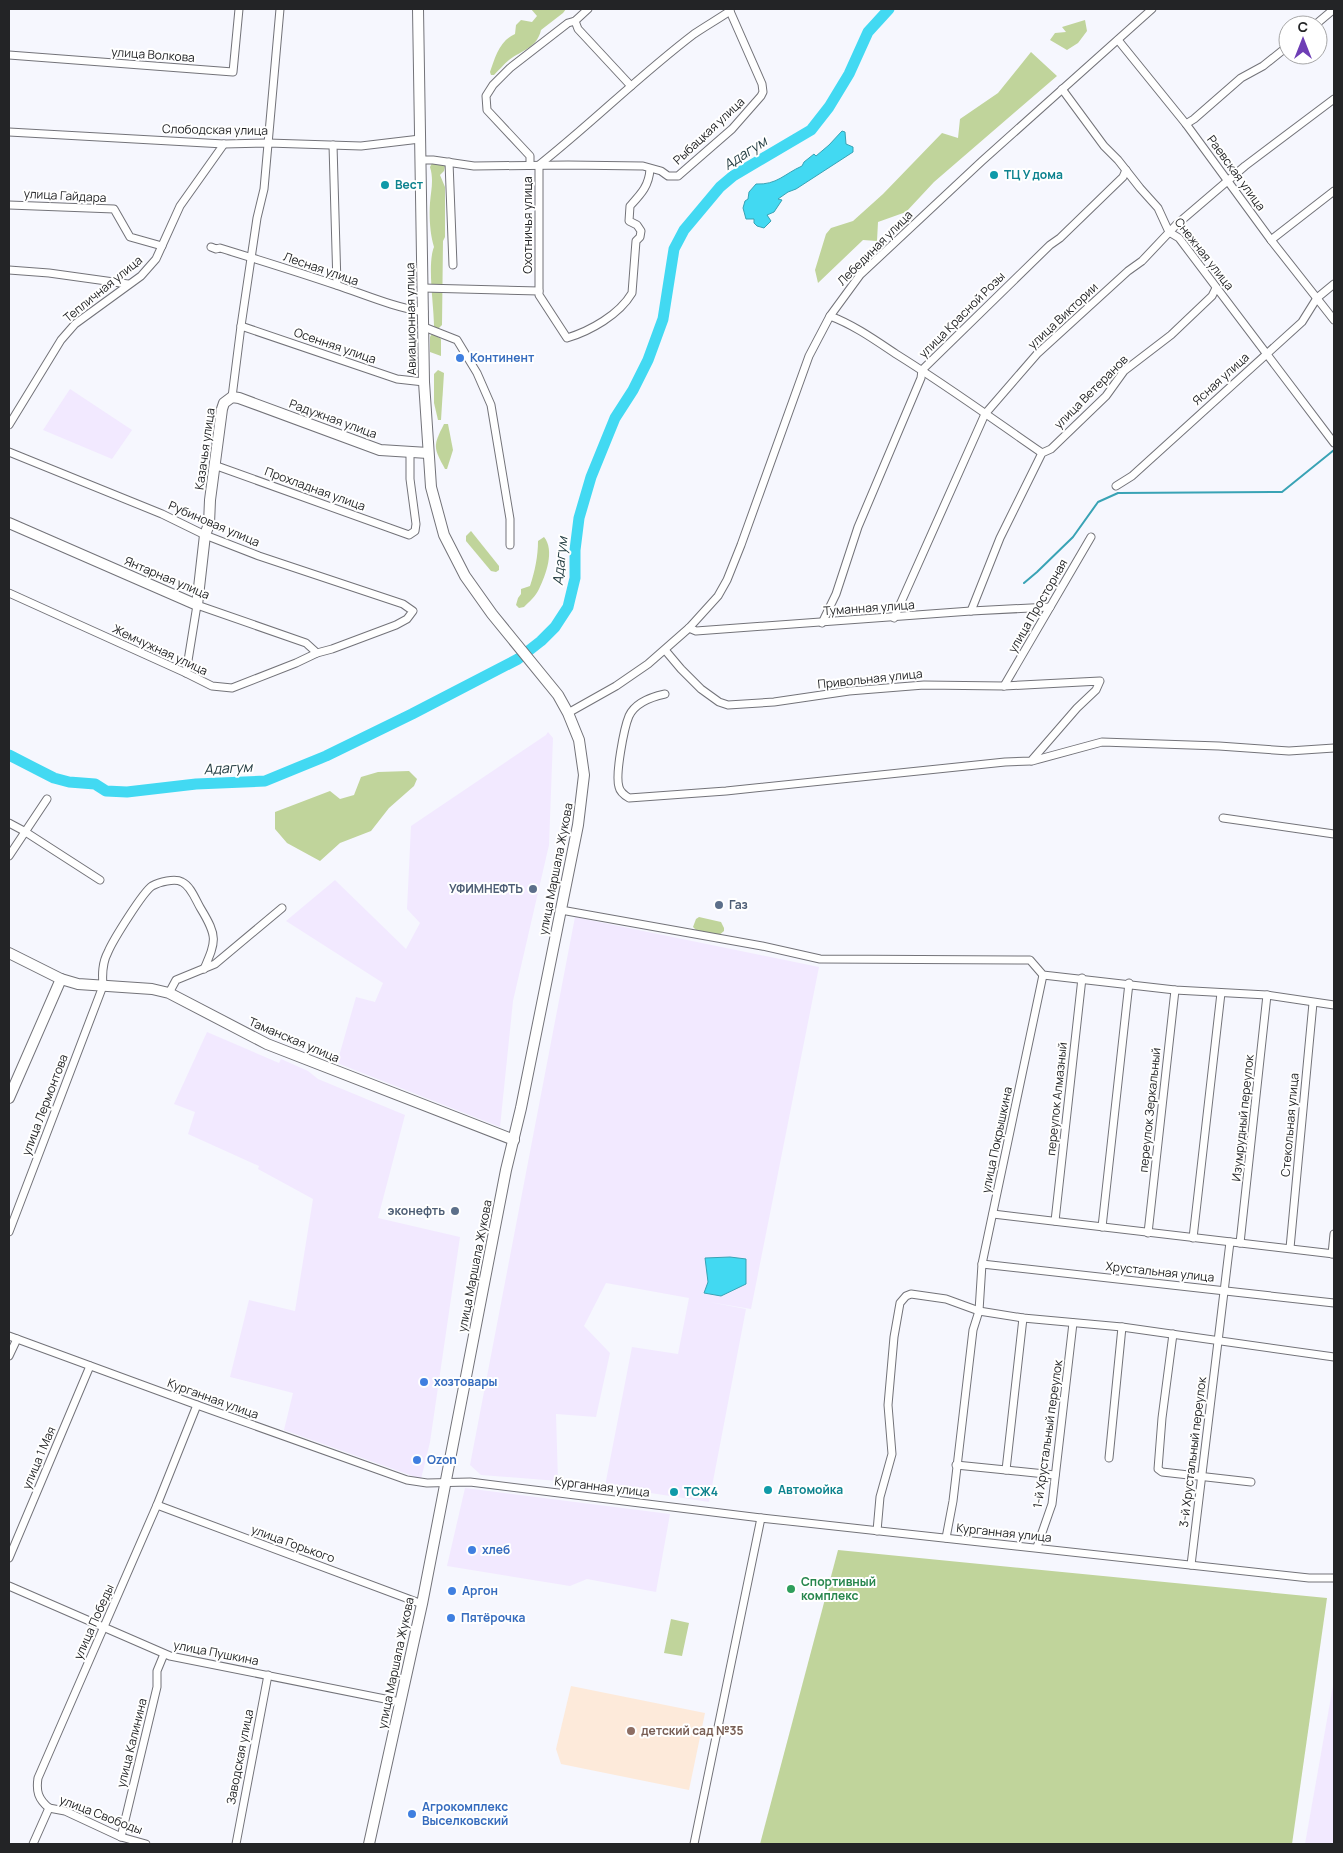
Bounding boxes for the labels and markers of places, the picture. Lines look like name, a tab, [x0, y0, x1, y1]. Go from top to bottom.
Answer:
place label: ТЦ У дома	[1004, 166, 1063, 183]
marker: ТЦ У дома	[988, 169, 1000, 181]
place label: Вест	[395, 176, 424, 193]
marker: Вест	[379, 179, 391, 191]
place label: Континент	[470, 349, 535, 366]
marker: Континент	[454, 352, 466, 364]
place label: УФИМНЕФТЬ	[449, 880, 523, 897]
marker: УФИМНЕФТЬ	[527, 883, 539, 895]
place label: Газ	[729, 896, 748, 913]
marker: Газ	[713, 899, 725, 911]
place label: эконефть	[388, 1202, 445, 1219]
marker: эконефть	[449, 1205, 461, 1217]
place label: хозтовары	[434, 1373, 498, 1390]
marker: хозтовары	[418, 1376, 430, 1388]
place label: Ozon	[427, 1451, 457, 1468]
marker: Ozon	[411, 1454, 423, 1466]
place label: Автомойка	[778, 1481, 843, 1498]
place label: ТСЖ4	[684, 1483, 718, 1500]
marker: Автомойка	[762, 1484, 774, 1496]
marker: ТСЖ4	[668, 1486, 680, 1498]
place label: хлеб	[482, 1541, 510, 1558]
marker: хлеб	[466, 1544, 478, 1556]
place label: Спортивный комплекс	[801, 1573, 876, 1604]
place label: Аргон	[462, 1582, 498, 1599]
marker: Спортивный комплекс	[785, 1583, 797, 1595]
marker: Аргон	[446, 1585, 458, 1597]
place label: Пятёрочка	[461, 1609, 525, 1626]
marker: Пятёрочка	[445, 1612, 457, 1624]
place label: детский сад №35	[641, 1722, 744, 1739]
marker: детский сад №35	[625, 1725, 637, 1737]
place label: Агрокомплекс Выселковский	[422, 1798, 508, 1829]
marker: Агрокомплекс Выселковский	[406, 1808, 418, 1820]

